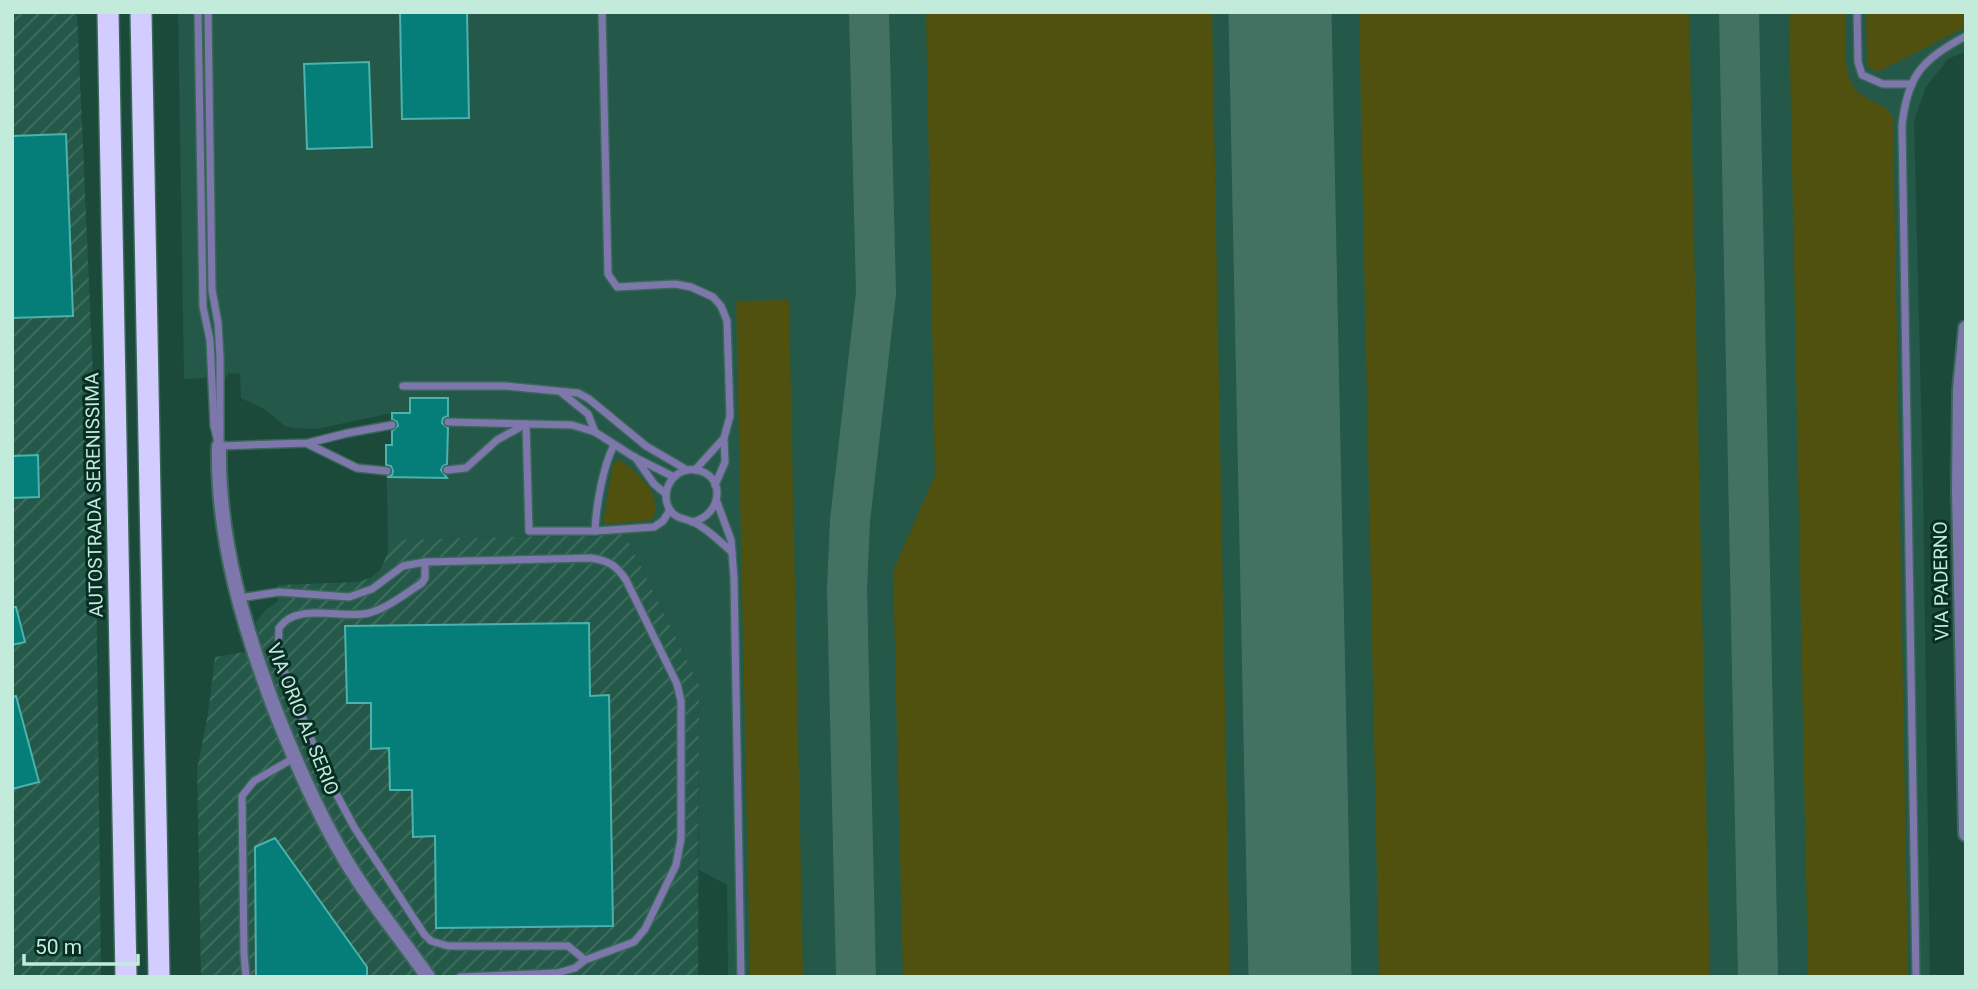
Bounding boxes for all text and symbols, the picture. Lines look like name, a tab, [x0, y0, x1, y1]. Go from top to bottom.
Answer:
street label: AUTOSTRADA SERENISSIMA	[80, 372, 108, 618]
street label: VIA PADERNO	[1928, 521, 1954, 641]
street label: VIA ORIO AL SERIO	[262, 640, 344, 798]
scale bar	[24, 922, 138, 966]
text: 50 m	[35, 935, 82, 959]

